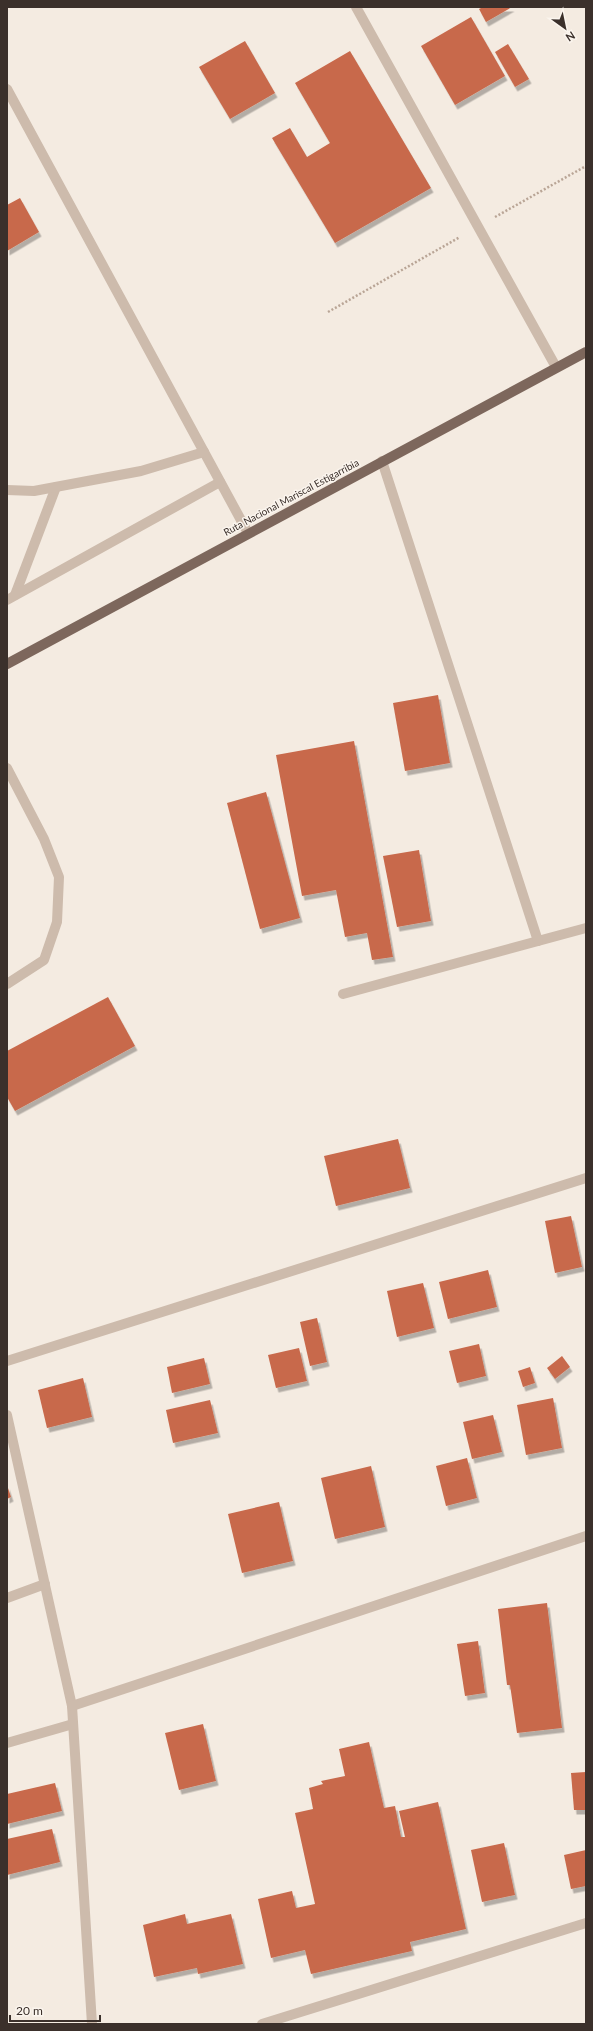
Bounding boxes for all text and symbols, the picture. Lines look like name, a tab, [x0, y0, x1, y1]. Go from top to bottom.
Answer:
north arrow	[545, 8, 585, 48]
text: N	[564, 29, 578, 45]
street label: Ruta Nacional Mariscal Estigarribia	[221, 456, 361, 538]
scale bar	[10, 1997, 100, 2023]
text: 20 m	[16, 2003, 43, 2018]

